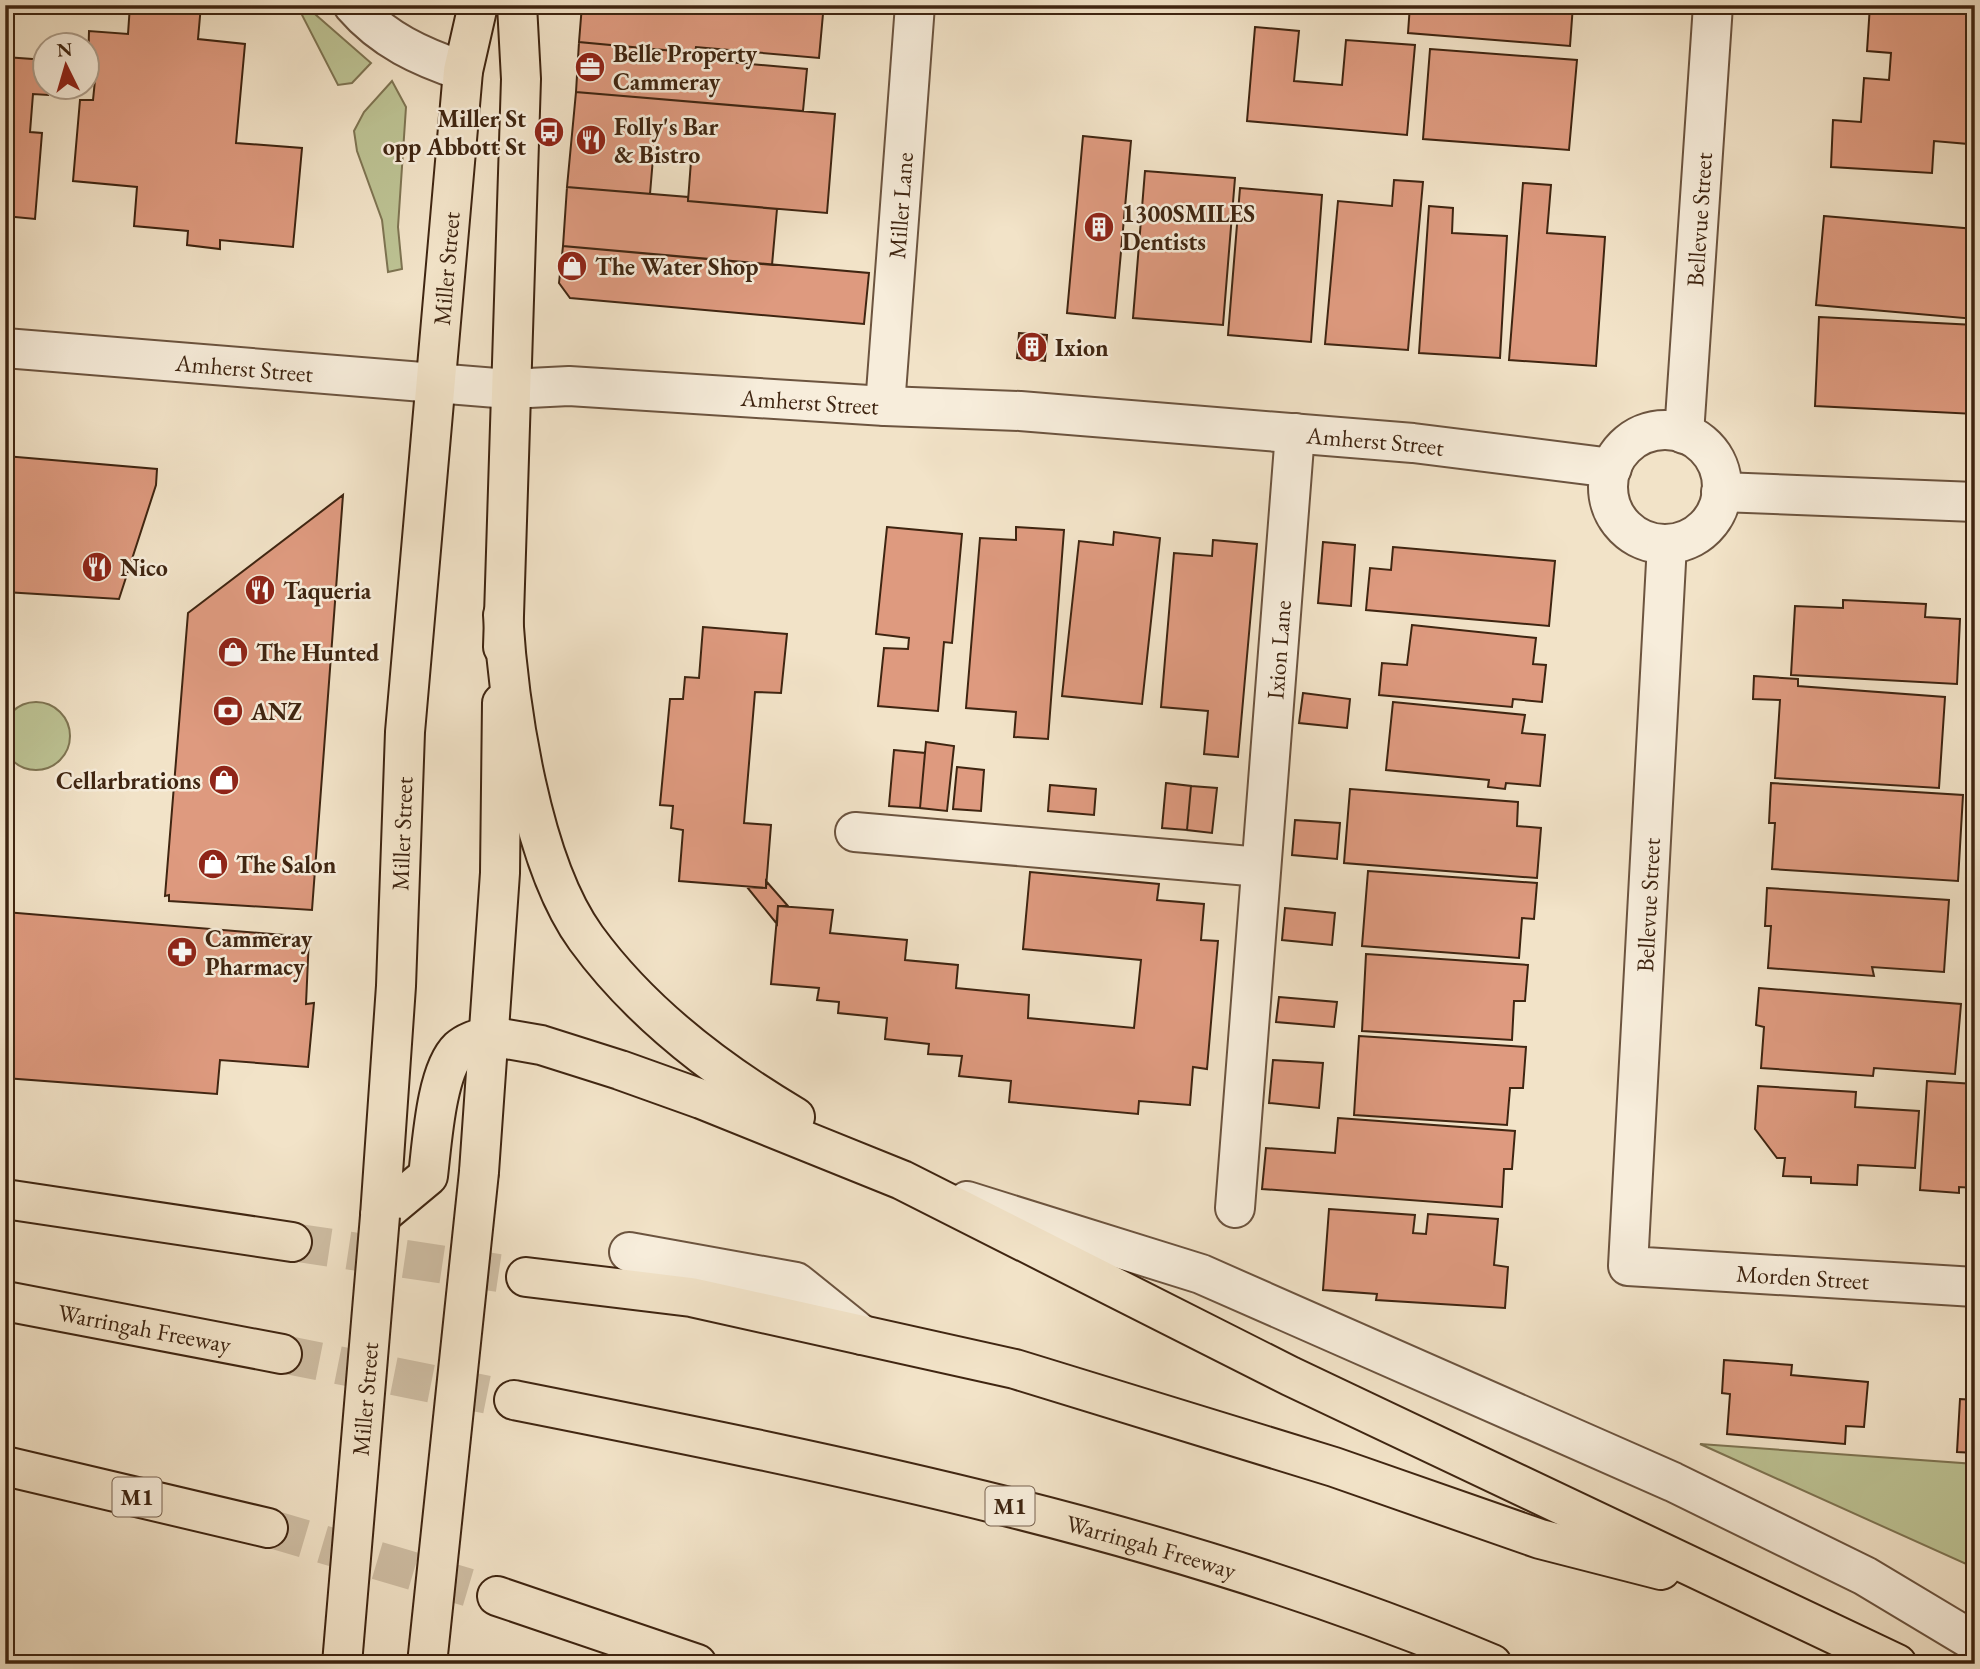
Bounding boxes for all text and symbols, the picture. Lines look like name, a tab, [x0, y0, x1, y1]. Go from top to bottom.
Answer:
north arrow	[32, 32, 102, 102]
text: N	[56, 36, 74, 63]
place label: Belle Property Cammeray	[613, 38, 757, 98]
office icon: Belle Property Cammeray	[573, 50, 607, 84]
place label: Miller St opp Abbott St	[383, 103, 526, 162]
place label: Folly's Bar & Bistro	[614, 111, 719, 170]
bus stop icon: Miller St opp Abbott St	[532, 115, 566, 149]
restaurant icon: Folly's Bar & Bistro	[574, 123, 608, 157]
street label: Miller Lane	[881, 151, 919, 260]
street label: Bellevue Street	[1678, 151, 1719, 288]
place label: 1300SMILES Dentists	[1122, 198, 1255, 257]
street label: Miller Street	[425, 210, 466, 327]
building icon: 1300SMILES Dentists	[1082, 210, 1116, 244]
shop icon: The Water Shop	[555, 249, 589, 283]
place label: The Water Shop	[595, 251, 758, 282]
building icon: Ixion	[1015, 330, 1049, 364]
place label: Ixion	[1055, 332, 1109, 363]
street label: Amherst Street	[173, 346, 315, 389]
street label: Amherst Street	[739, 381, 880, 421]
street label: Amherst Street	[1304, 419, 1446, 462]
restaurant icon: Nico	[80, 550, 114, 584]
place label: Nico	[120, 552, 168, 583]
restaurant icon: Taqueria	[243, 573, 277, 607]
place label: Taqueria	[283, 575, 372, 607]
street label: Ixion Lane	[1259, 599, 1298, 700]
shop icon: The Hunted	[216, 635, 250, 669]
place label: The Hunted	[256, 637, 380, 668]
bank icon: ANZ	[211, 694, 245, 728]
place label: ANZ	[250, 696, 302, 727]
shop icon: Cellarbrations	[207, 763, 241, 797]
place label: Cellarbrations	[56, 765, 201, 796]
street label: Miller Street	[384, 776, 419, 891]
street label: Bellevue Street	[1629, 837, 1667, 973]
shop icon: The Salon	[196, 847, 230, 881]
place label: The Salon	[236, 849, 337, 880]
place label: Cammeray Pharmacy	[205, 923, 313, 983]
pharmacy icon: Cammeray Pharmacy	[165, 935, 199, 969]
street label: Morden Street	[1735, 1257, 1870, 1296]
street label: Warringah Freeway	[55, 1296, 234, 1360]
street label: Miller Street	[344, 1340, 385, 1457]
road number: M1	[113, 1478, 162, 1516]
road number: M1	[986, 1486, 1034, 1526]
street label: Warringah Freeway	[1063, 1507, 1241, 1586]

